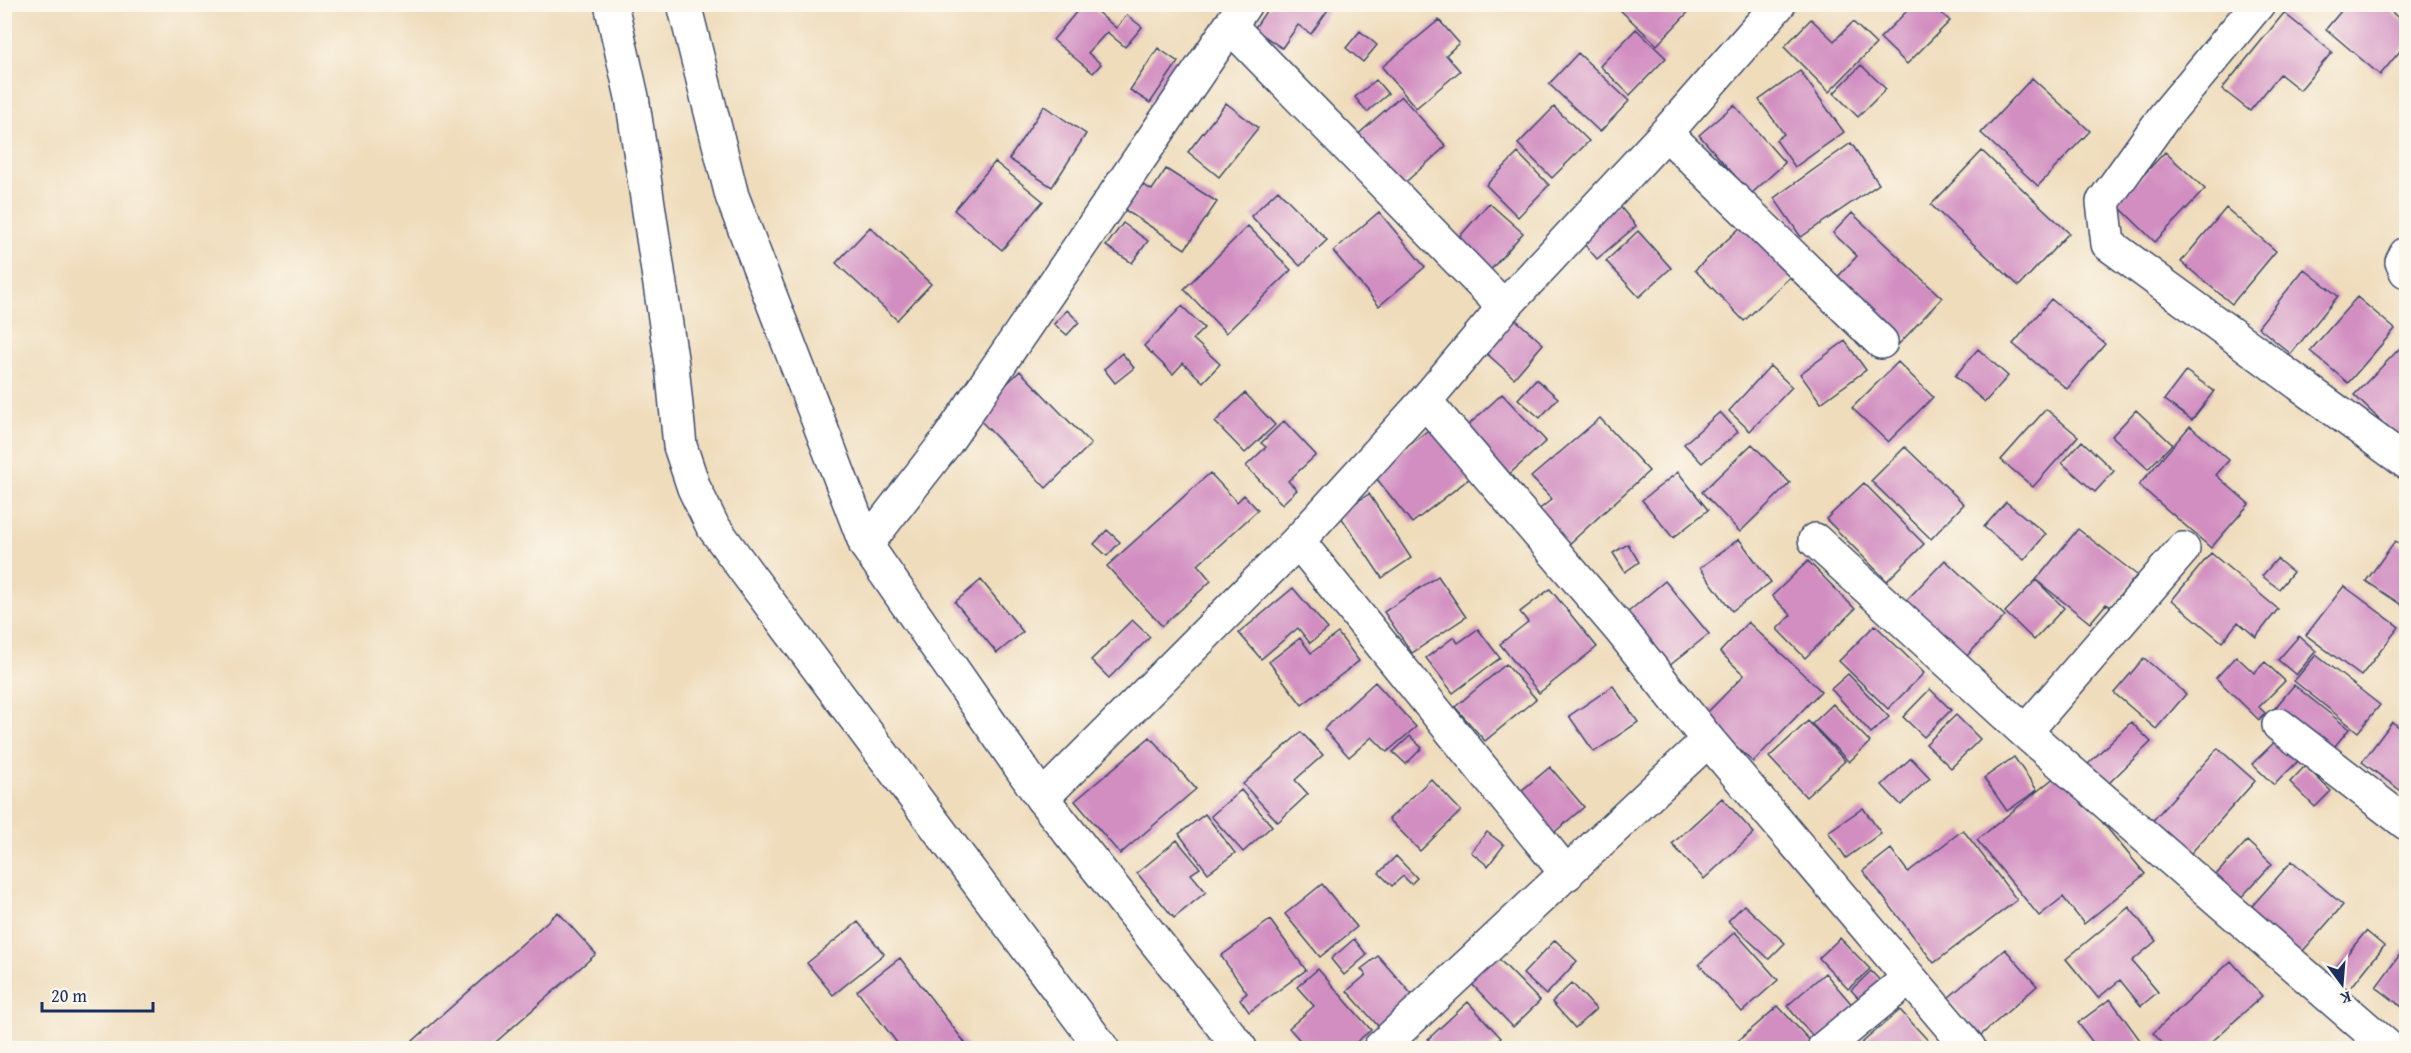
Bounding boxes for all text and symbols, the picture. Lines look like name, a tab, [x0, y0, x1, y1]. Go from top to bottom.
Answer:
north arrow	[2312, 954, 2372, 1014]
scale bar	[42, 975, 153, 1013]
text: 20 m	[51, 982, 87, 1009]
text: K	[2337, 985, 2354, 1012]

